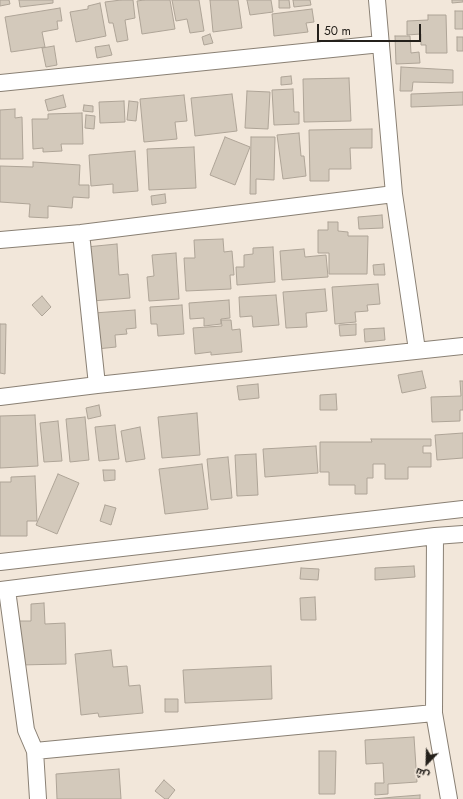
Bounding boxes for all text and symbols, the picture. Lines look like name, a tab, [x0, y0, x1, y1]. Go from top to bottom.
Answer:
scale bar	[319, 16, 423, 42]
text: 50 m	[324, 22, 351, 40]
north arrow	[407, 743, 447, 783]
text: ش	[413, 764, 432, 784]

